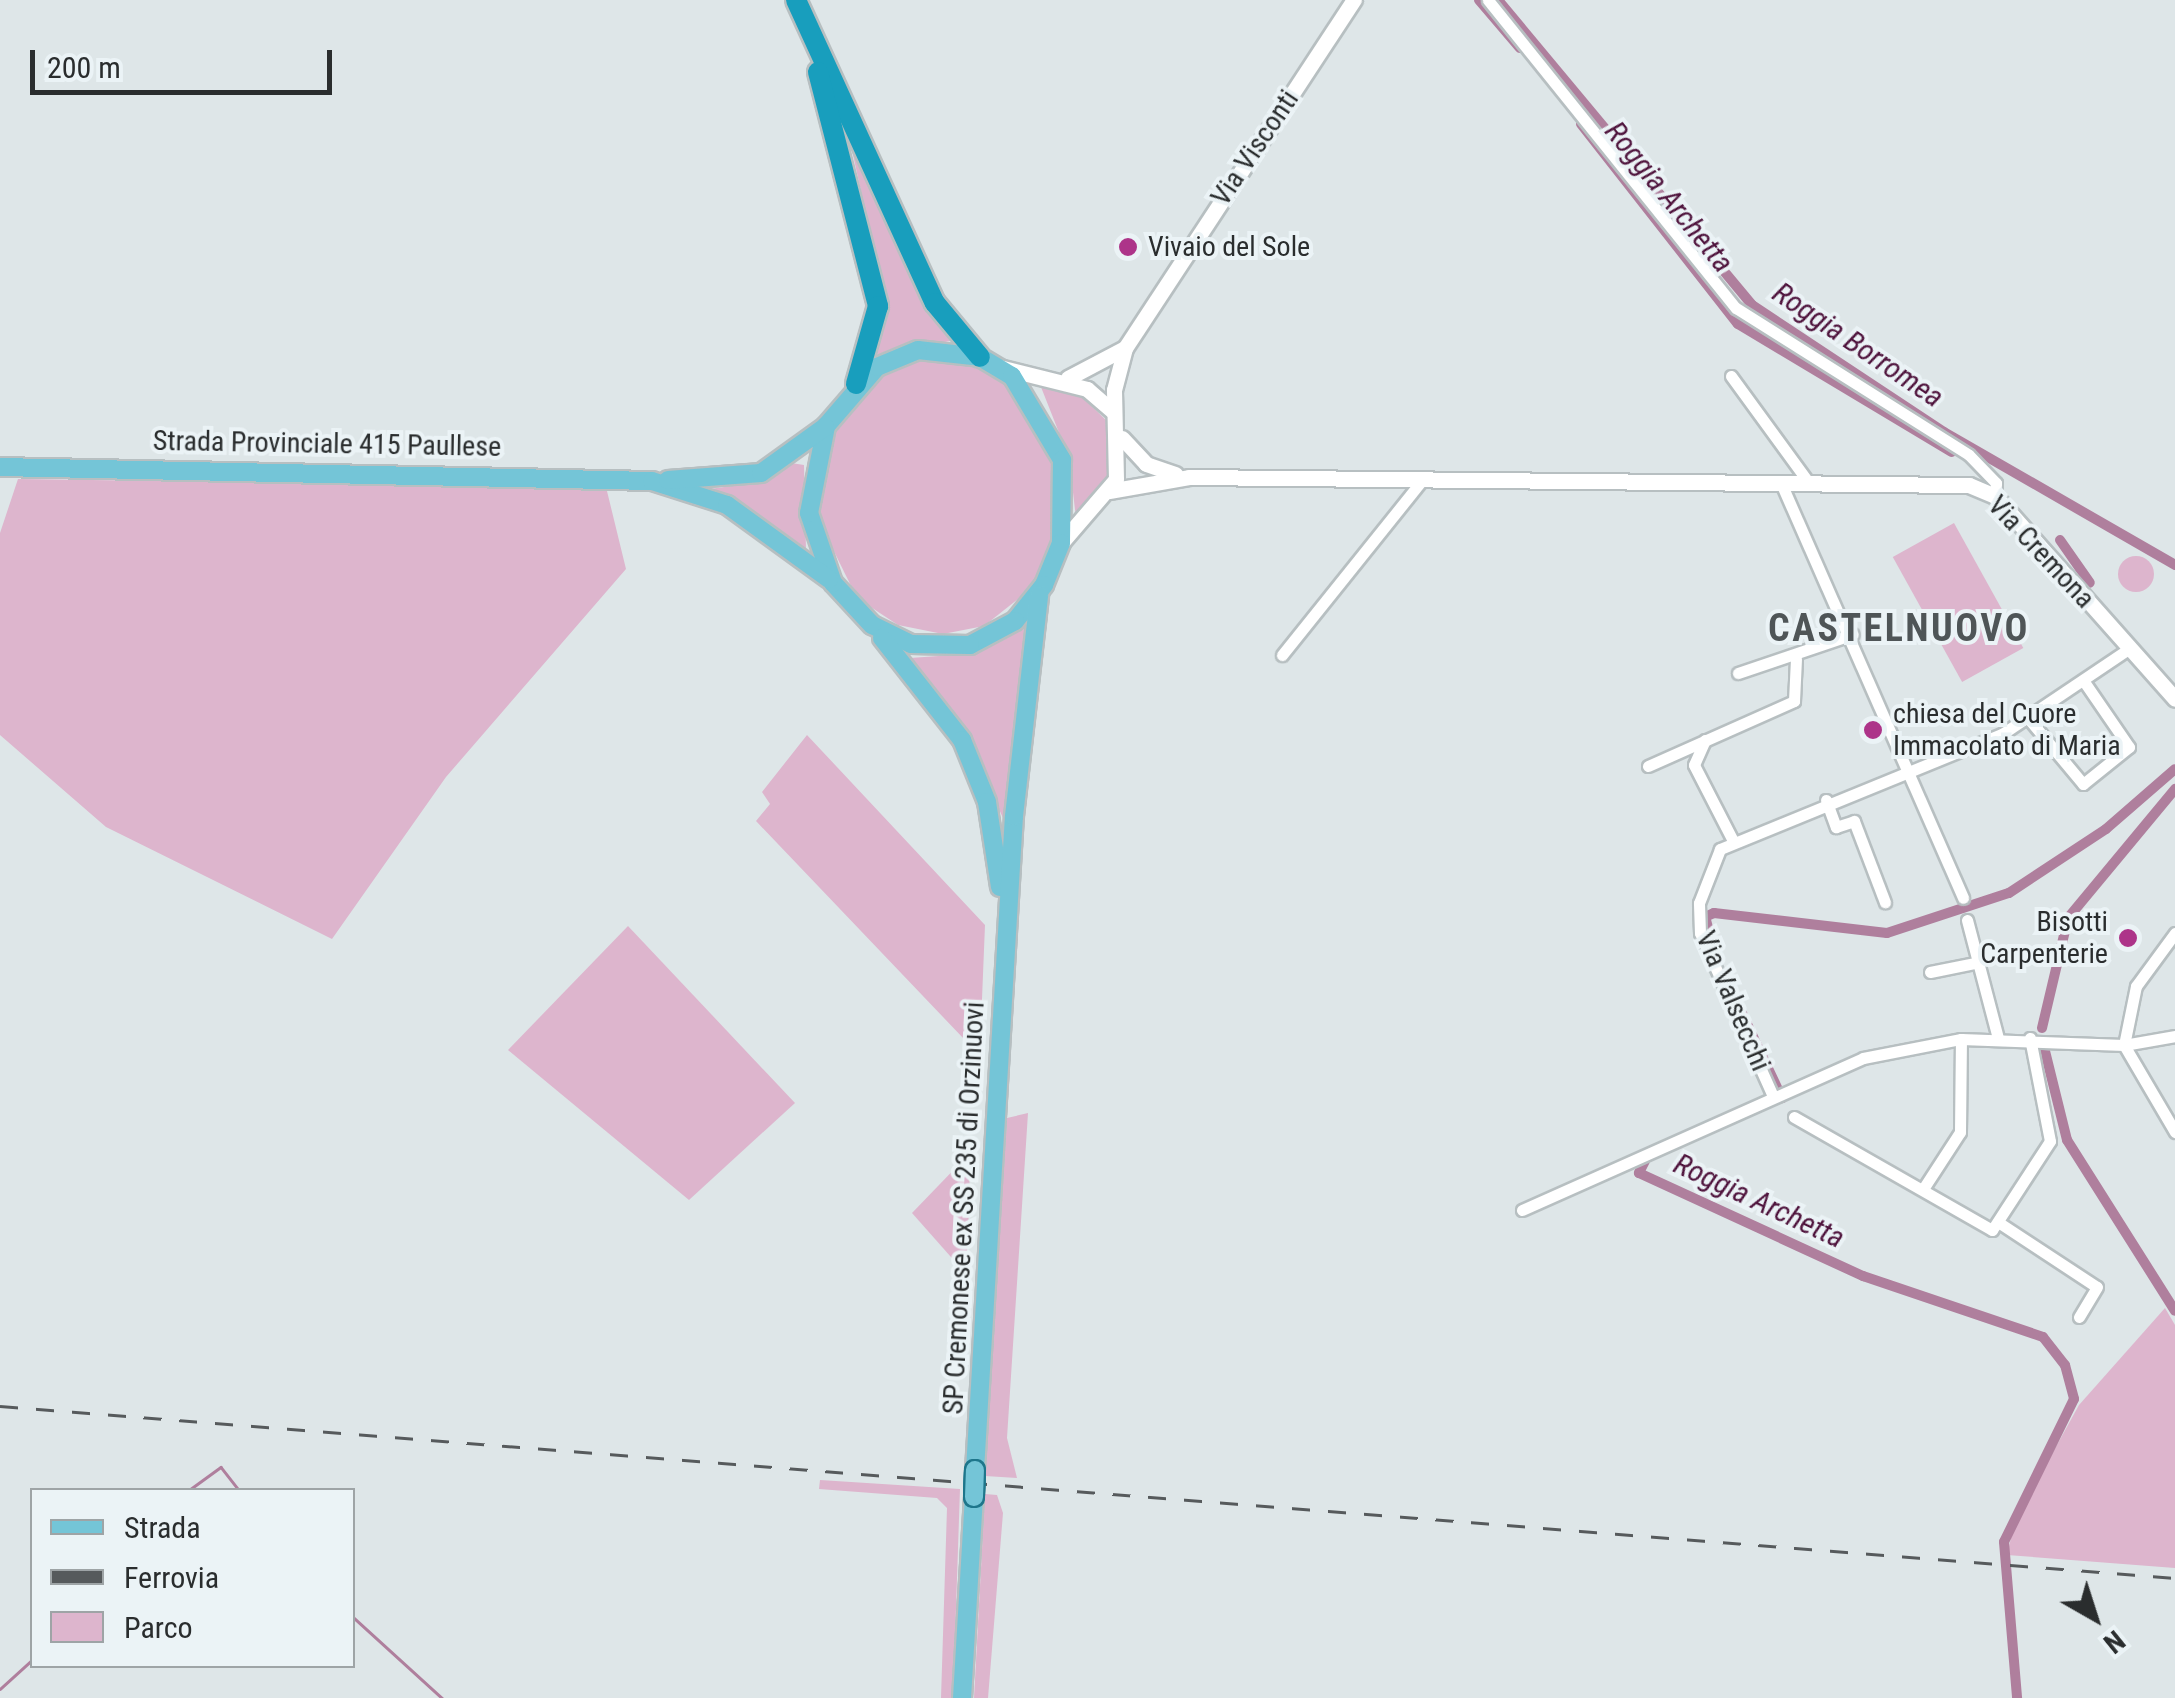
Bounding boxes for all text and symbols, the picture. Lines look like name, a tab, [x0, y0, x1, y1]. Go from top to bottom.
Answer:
scale bar	[35, 30, 338, 92]
text: 200 m	[47, 50, 121, 85]
street label: Via Visconti	[1204, 84, 1306, 212]
water label: Roggia Archetta	[1597, 114, 1741, 280]
place label: Vivaio del Sole	[1148, 230, 1310, 264]
marker: Vivaio del Sole	[1117, 236, 1139, 258]
water label: Roggia Borromea	[1766, 275, 1950, 415]
street label: Strada Provinciale 415 Paullese	[153, 424, 501, 464]
street label: Via Cremona	[1981, 489, 2101, 615]
district label: CASTELNUOVO	[1768, 606, 2030, 652]
place label: chiesa del Cuore Immacolato di Maria	[1893, 697, 2121, 763]
marker: chiesa del Cuore Immacolato di Maria	[1862, 719, 1884, 741]
place label: Bisotti Carpenterie	[1980, 905, 2108, 971]
street label: Via Valsecchi	[1689, 926, 1777, 1076]
marker: Bisotti Carpenterie	[2117, 927, 2139, 949]
street label: SP Cremonese ex SS 235 di Orzinuovi	[936, 1001, 992, 1415]
water label: Roggia Archetta	[1668, 1146, 1850, 1256]
legend	[30, 1488, 355, 1668]
text: Strada	[124, 1510, 201, 1545]
text: Ferrovia	[124, 1560, 219, 1595]
north arrow	[2045, 1568, 2145, 1668]
text: Parco	[124, 1610, 193, 1645]
text: N	[2097, 1623, 2131, 1660]

